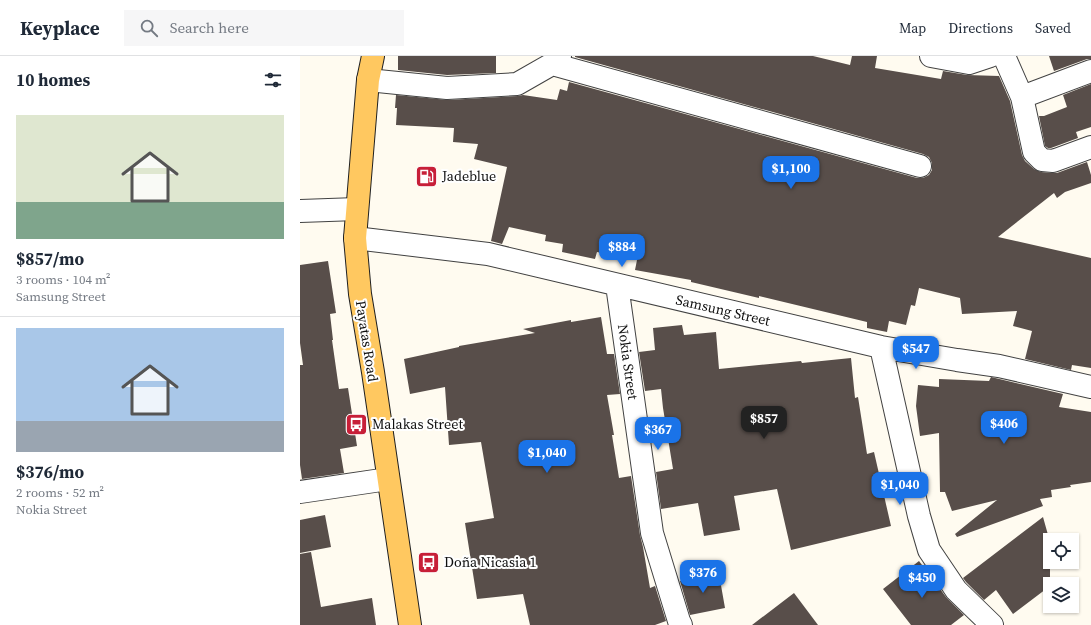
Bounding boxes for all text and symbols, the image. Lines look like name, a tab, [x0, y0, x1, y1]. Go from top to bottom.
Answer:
search box	[124, 10, 404, 46]
text: Keyplace	[20, 15, 100, 41]
icon: search	[138, 17, 160, 39]
text: Search here	[170, 17, 249, 38]
text: Map	[899, 18, 926, 38]
text: Directions	[948, 18, 1013, 38]
text: Saved	[1035, 18, 1071, 38]
text: 10 homes	[16, 68, 90, 92]
icon: filters	[262, 69, 284, 91]
icon: home	[114, 141, 186, 213]
pin: $1,100	[758, 156, 824, 190]
text: $1,100	[771, 160, 811, 177]
fuel station icon: Jadeblue	[413, 163, 439, 189]
place label: Jadeblue	[441, 166, 496, 186]
pin: $884	[598, 234, 646, 268]
text: $884	[608, 238, 636, 255]
text: $857/mo	[16, 247, 84, 271]
text: 3 rooms · 104 m²	[16, 271, 111, 288]
text: Samsung Street	[16, 288, 105, 305]
street label: Samsung Street	[674, 289, 773, 331]
street label: Payatas Road	[351, 299, 383, 383]
street label: Nokia Street	[613, 323, 643, 402]
pin: $547	[892, 336, 940, 370]
text: $547	[902, 340, 930, 357]
icon: home	[114, 354, 186, 426]
pin: $857	[740, 406, 788, 440]
text: $857	[750, 410, 778, 427]
bus stop icon: Malakas Street	[344, 411, 370, 437]
pin: $406	[980, 411, 1028, 445]
place label: Malakas Street	[372, 414, 463, 434]
text: $406	[990, 415, 1018, 432]
pin: $367	[634, 417, 682, 451]
text: $367	[644, 421, 672, 438]
pin: $1,040	[514, 440, 580, 474]
text: $1,040	[527, 444, 567, 461]
text: $376/mo	[16, 460, 84, 484]
pin: $1,040	[867, 472, 933, 506]
text: $1,040	[880, 476, 920, 493]
text: 2 rooms · 52 m²	[16, 484, 104, 501]
text: Nokia Street	[16, 501, 87, 518]
map controls	[1043, 533, 1079, 613]
button: locate	[1043, 533, 1079, 569]
bus stop icon: Doña Nicasia 1	[415, 549, 441, 575]
place label: Doña Nicasia 1	[444, 552, 537, 572]
pin: $376	[679, 560, 727, 594]
text: $376	[689, 564, 717, 581]
pin: $450	[898, 565, 946, 599]
text: $450	[908, 569, 936, 586]
button: layers	[1043, 577, 1079, 613]

